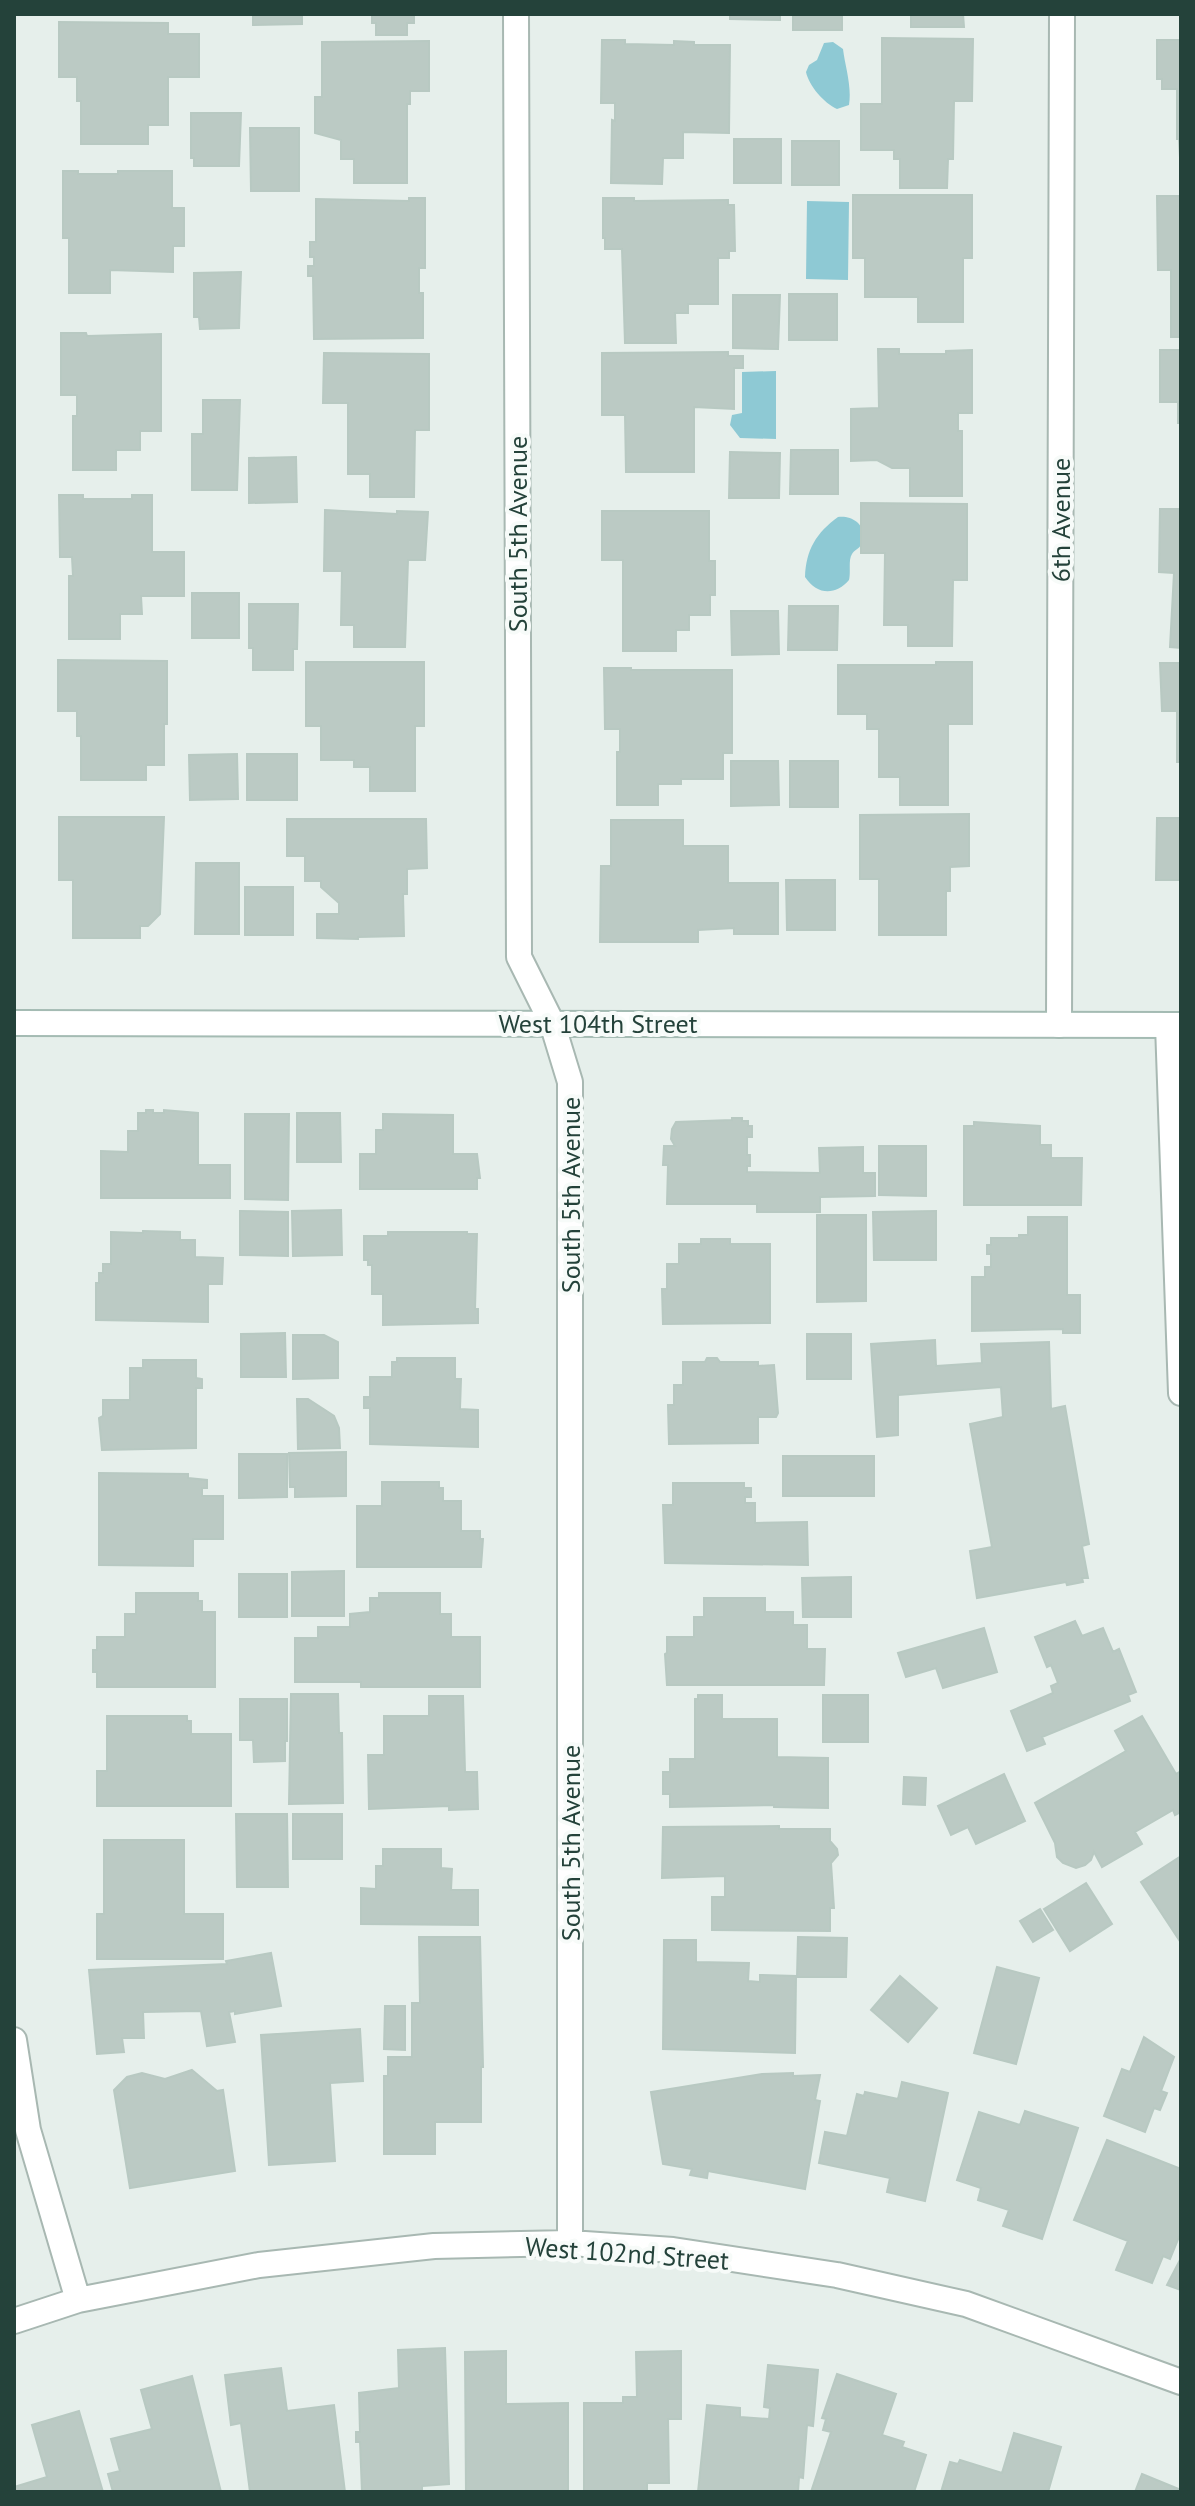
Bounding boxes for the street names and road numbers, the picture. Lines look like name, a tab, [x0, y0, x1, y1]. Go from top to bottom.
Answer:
street label: South 5th Avenue	[501, 436, 534, 632]
street label: 6th Avenue	[1044, 458, 1077, 582]
street label: West 104th Street	[498, 1007, 698, 1040]
street label: South 5th Avenue	[554, 1097, 587, 1293]
street label: South 5th Avenue	[554, 1745, 587, 1941]
street label: West 102nd Street	[524, 2229, 730, 2277]

